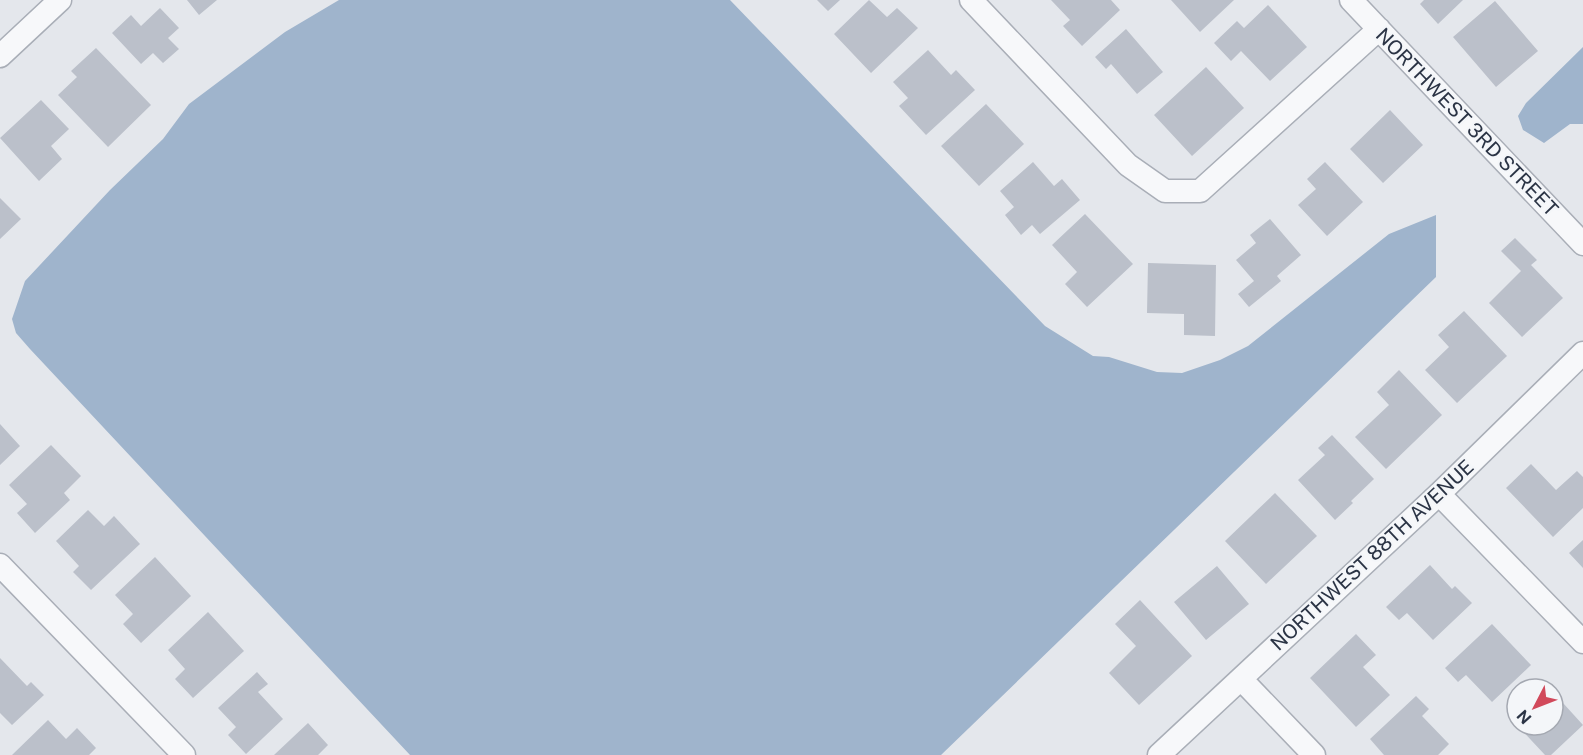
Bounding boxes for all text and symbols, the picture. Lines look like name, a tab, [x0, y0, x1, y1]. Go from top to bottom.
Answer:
street label: NORTHWEST 3RD STREET	[1371, 23, 1563, 221]
street label: NORTHWEST 88TH AVENUE	[1266, 455, 1478, 655]
north arrow	[1505, 677, 1565, 737]
text: N	[1513, 706, 1535, 728]

